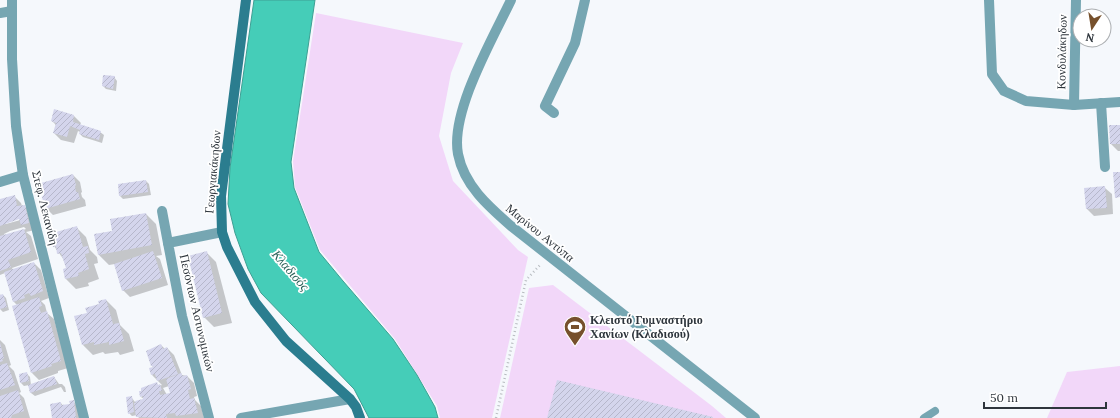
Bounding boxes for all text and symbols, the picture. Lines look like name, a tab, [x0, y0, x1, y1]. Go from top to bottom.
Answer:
north arrow	[1072, 8, 1112, 48]
street label: Κονδυλάκηδων	[1053, 14, 1070, 90]
text: N	[1084, 30, 1096, 46]
street label: Γεωργιακάκηδων	[201, 129, 224, 214]
street label: Στεφ. Λεκανίδη	[29, 169, 62, 247]
street label: Μαρίνου Αντύπα	[503, 200, 578, 265]
water label: Κλαδισός	[267, 246, 314, 295]
street label: Πεσόντων Αστυνομικών	[177, 252, 218, 374]
place label: Κλειστό Γυμναστήριο Χανίων (Κλαδισού)	[590, 312, 703, 342]
sports icon: Κλειστό Γυμναστήριο Χανίων (Κλαδισού)	[562, 314, 588, 347]
scale bar	[984, 384, 1106, 410]
text: 50 m	[990, 390, 1018, 405]

